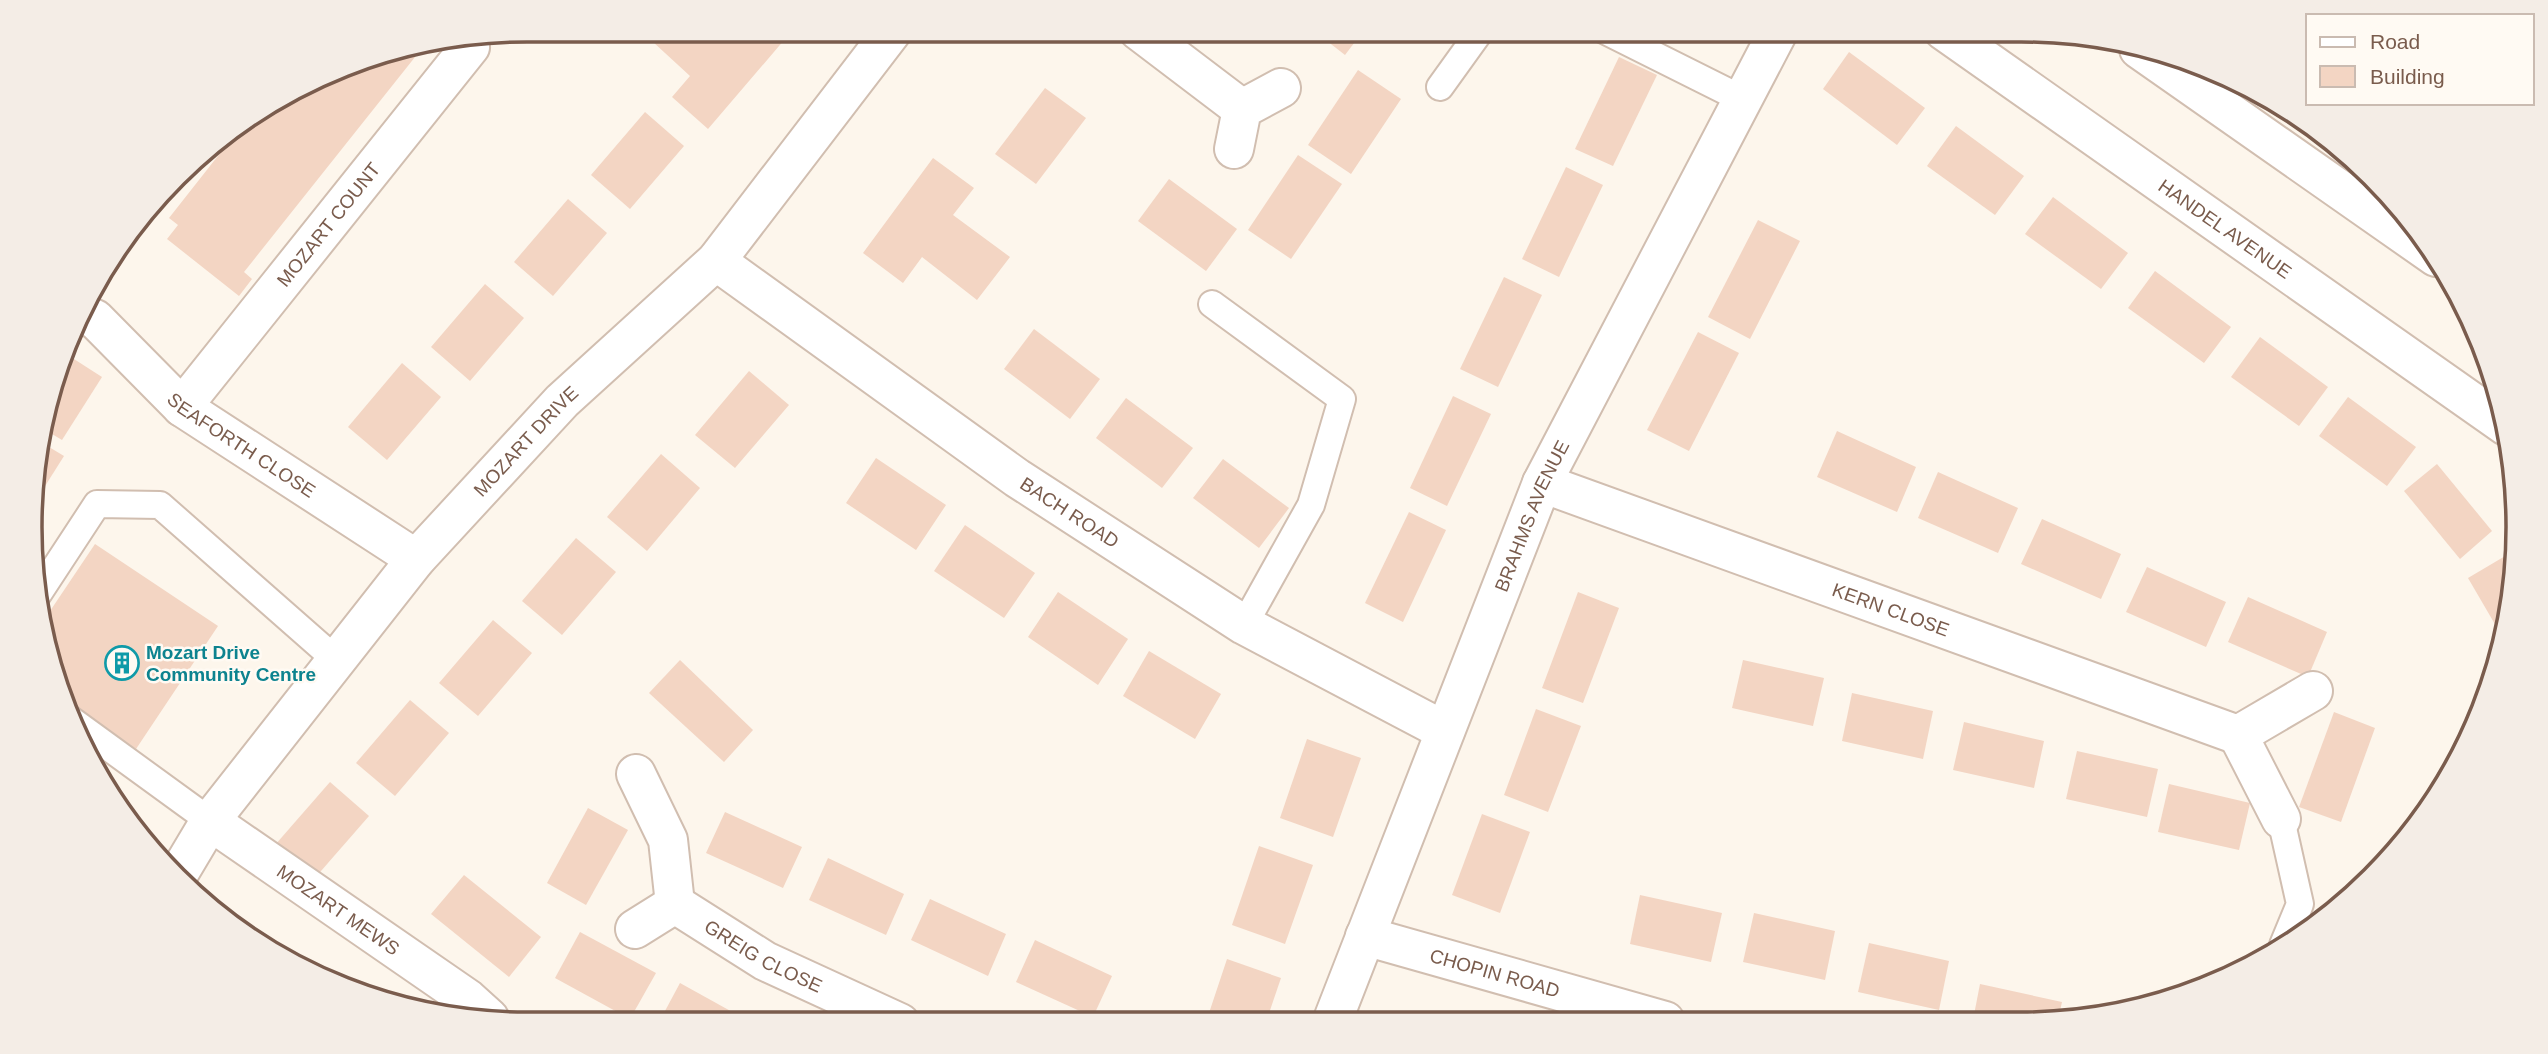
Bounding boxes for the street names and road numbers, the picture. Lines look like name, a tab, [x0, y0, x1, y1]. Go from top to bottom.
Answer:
street label: MOZART COUNT	[272, 158, 384, 290]
street label: HANDEL AVENUE	[2155, 175, 2296, 282]
street label: MOZART DRIVE	[469, 381, 582, 500]
street label: SEAFORTH CLOSE	[163, 388, 319, 501]
street label: BRAHMS AVENUE	[1490, 437, 1573, 595]
street label: BACH ROAD	[1017, 473, 1123, 552]
street label: KERN CLOSE	[1830, 579, 1952, 640]
street label: MOZART MEWS	[273, 860, 404, 959]
street label: GREIG CLOSE	[701, 915, 826, 996]
street label: CHOPIN ROAD	[1427, 944, 1562, 1001]

